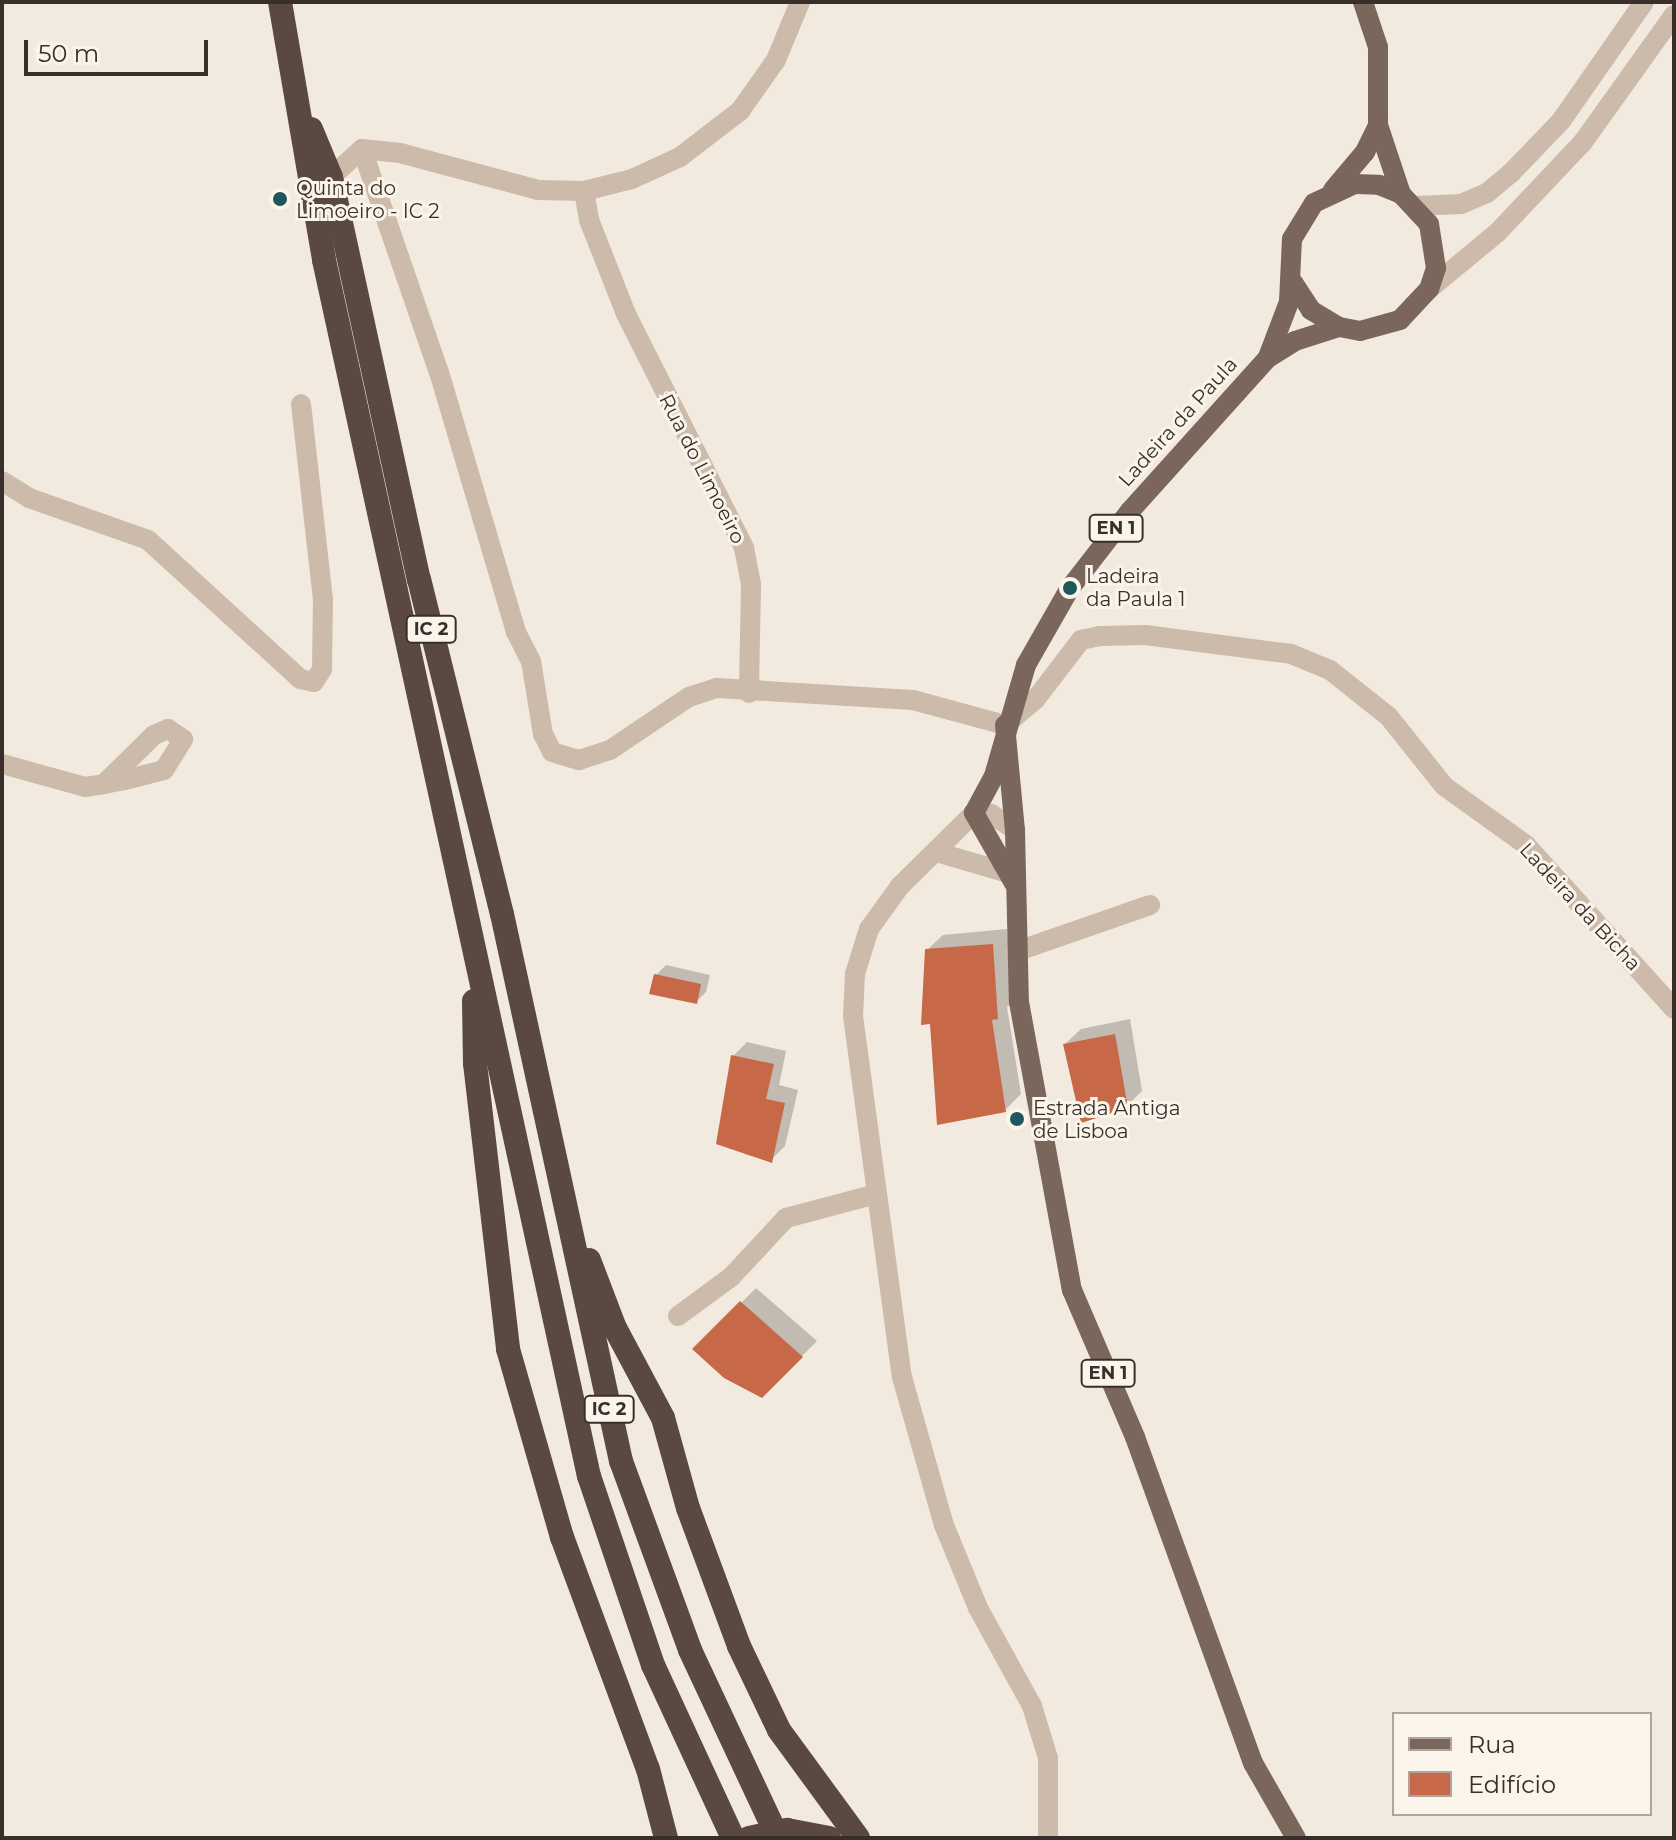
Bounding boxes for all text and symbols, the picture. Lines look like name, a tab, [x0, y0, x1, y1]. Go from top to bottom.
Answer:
scale bar	[28, 24, 212, 74]
text: 50 m	[38, 39, 99, 68]
place label: Quinta do Limoeiro - IC 2	[296, 176, 440, 223]
marker: Quinta do Limoeiro - IC 2	[271, 190, 289, 208]
street label: Ladeira da Paula	[1114, 352, 1242, 492]
street label: Rua do Limoeiro	[654, 390, 750, 548]
road number: EN 1	[1088, 514, 1144, 542]
place label: Ladeira da Paula 1	[1086, 564, 1186, 611]
marker: Ladeira da Paula 1	[1061, 579, 1079, 597]
road number: IC 2	[405, 615, 457, 643]
street label: Ladeira da Bicha	[1515, 838, 1645, 976]
place label: Estrada Antiga de Lisboa	[1033, 1096, 1181, 1143]
marker: Estrada Antiga de Lisboa	[1008, 1110, 1026, 1128]
road number: EN 1	[1080, 1359, 1136, 1387]
road number: IC 2	[583, 1395, 635, 1423]
legend	[1392, 1712, 1652, 1816]
text: Rua	[1468, 1730, 1516, 1759]
text: Edifício	[1468, 1770, 1556, 1799]

